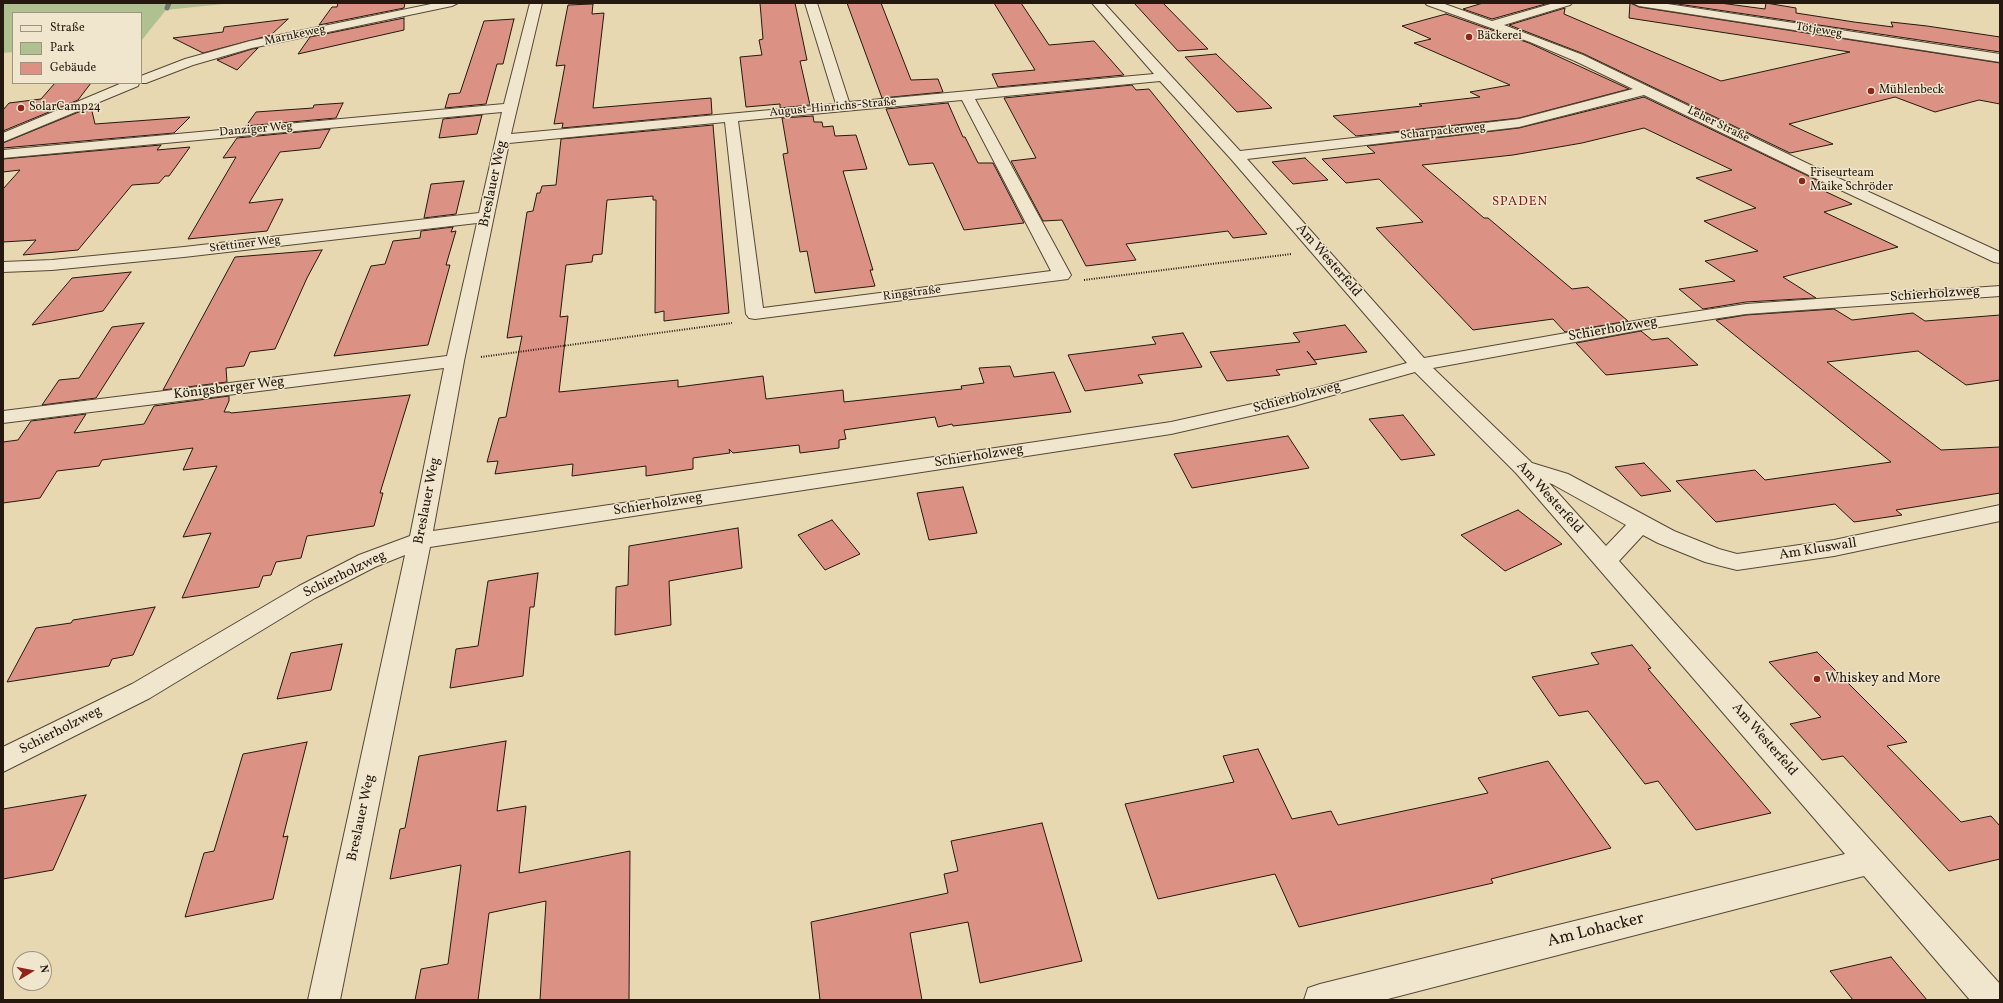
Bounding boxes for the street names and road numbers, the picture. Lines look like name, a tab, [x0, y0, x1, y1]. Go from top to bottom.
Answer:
street label: Tötjeweg	[1795, 20, 1843, 42]
street label: Marnkeweg	[263, 22, 327, 50]
street label: August-Hinrichs-Straße	[769, 95, 897, 121]
street label: Leher Straße	[1685, 104, 1751, 146]
street label: Danziger Weg	[219, 120, 293, 140]
street label: Scharpackerweg	[1400, 120, 1486, 144]
street label: Breslauer Weg	[477, 139, 511, 229]
street label: Am Westerfeld	[1292, 221, 1364, 301]
street label: Stettiner Weg	[209, 233, 281, 257]
street label: Ringstraße	[882, 283, 942, 305]
street label: Schierholzweg	[1890, 283, 1980, 307]
street label: Schierholzweg	[1567, 314, 1659, 346]
street label: Königsberger Weg	[173, 374, 285, 404]
street label: Schierholzweg	[1251, 378, 1343, 418]
street label: Schierholzweg	[933, 442, 1025, 472]
street label: Breslauer Weg	[411, 456, 445, 546]
street label: Am Westerfeld	[1512, 458, 1586, 538]
street label: Schierholzweg	[612, 490, 704, 520]
street label: Am Kluswall	[1778, 536, 1858, 564]
street label: Schierholzweg	[301, 548, 389, 602]
street label: Am Westerfeld	[1728, 700, 1800, 780]
street label: Schierholzweg	[17, 703, 105, 759]
street label: Breslauer Weg	[345, 773, 379, 863]
street label: Am Lohacker	[1546, 909, 1646, 953]

